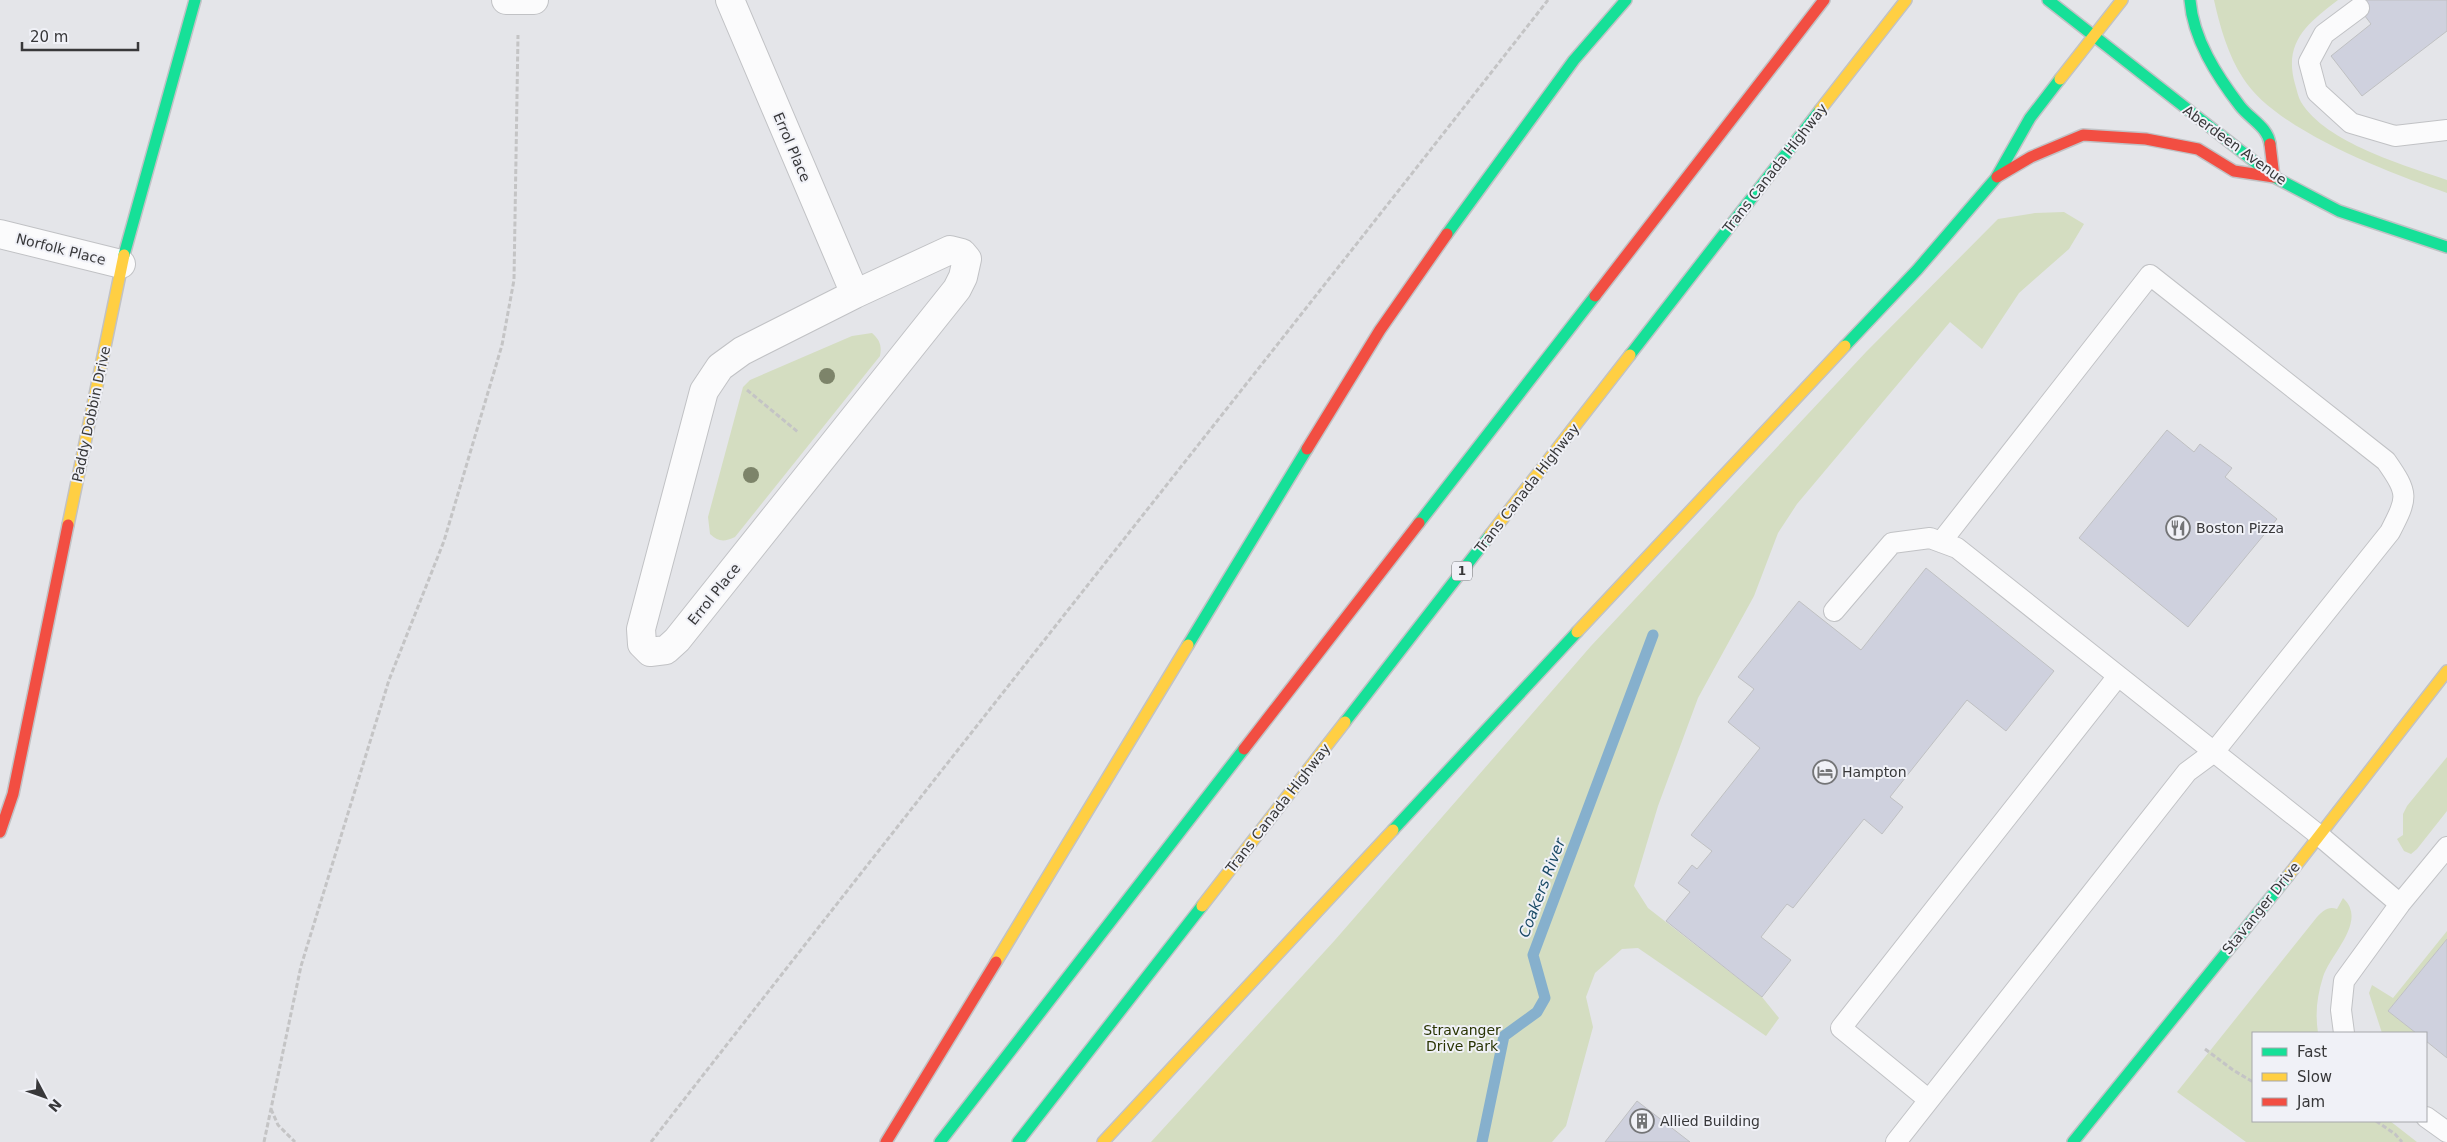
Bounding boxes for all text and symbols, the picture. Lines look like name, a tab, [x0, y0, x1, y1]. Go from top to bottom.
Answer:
scale bar	[22, 20, 139, 52]
text: 20 m	[30, 28, 68, 46]
street label: Trans Canada Highway	[1719, 100, 1830, 237]
street label: Aberdeen Avenue	[2180, 102, 2290, 188]
street label: Errol Place	[770, 110, 814, 184]
street label: Norfolk Place	[14, 230, 108, 268]
street label: Paddy Dobbin Drive	[69, 345, 113, 483]
street label: Trans Canada Highway	[1471, 420, 1582, 557]
restaurant icon: Boston Pizza	[2165, 515, 2191, 541]
place label: Boston Pizza	[2196, 520, 2284, 536]
street label: Errol Place	[685, 560, 743, 628]
road number: 1	[1452, 562, 1472, 580]
street label: Trans Canada Highway	[1222, 740, 1333, 877]
hotel icon: Hampton	[1812, 759, 1838, 785]
place label: Hampton	[1842, 764, 1907, 780]
water label: Coakers River	[1515, 835, 1569, 940]
street label: Stavanger Drive	[2219, 859, 2303, 957]
park label: Stravanger Drive Park	[1423, 1022, 1501, 1054]
legend	[2252, 1032, 2427, 1122]
text: Fast	[2297, 1043, 2327, 1061]
text: Slow	[2297, 1068, 2332, 1086]
north arrow	[20, 1072, 70, 1122]
text: Jam	[2296, 1093, 2325, 1111]
text: N	[45, 1096, 65, 1115]
building icon: Allied Building	[1629, 1108, 1655, 1134]
place label: Allied Building	[1660, 1113, 1760, 1129]

